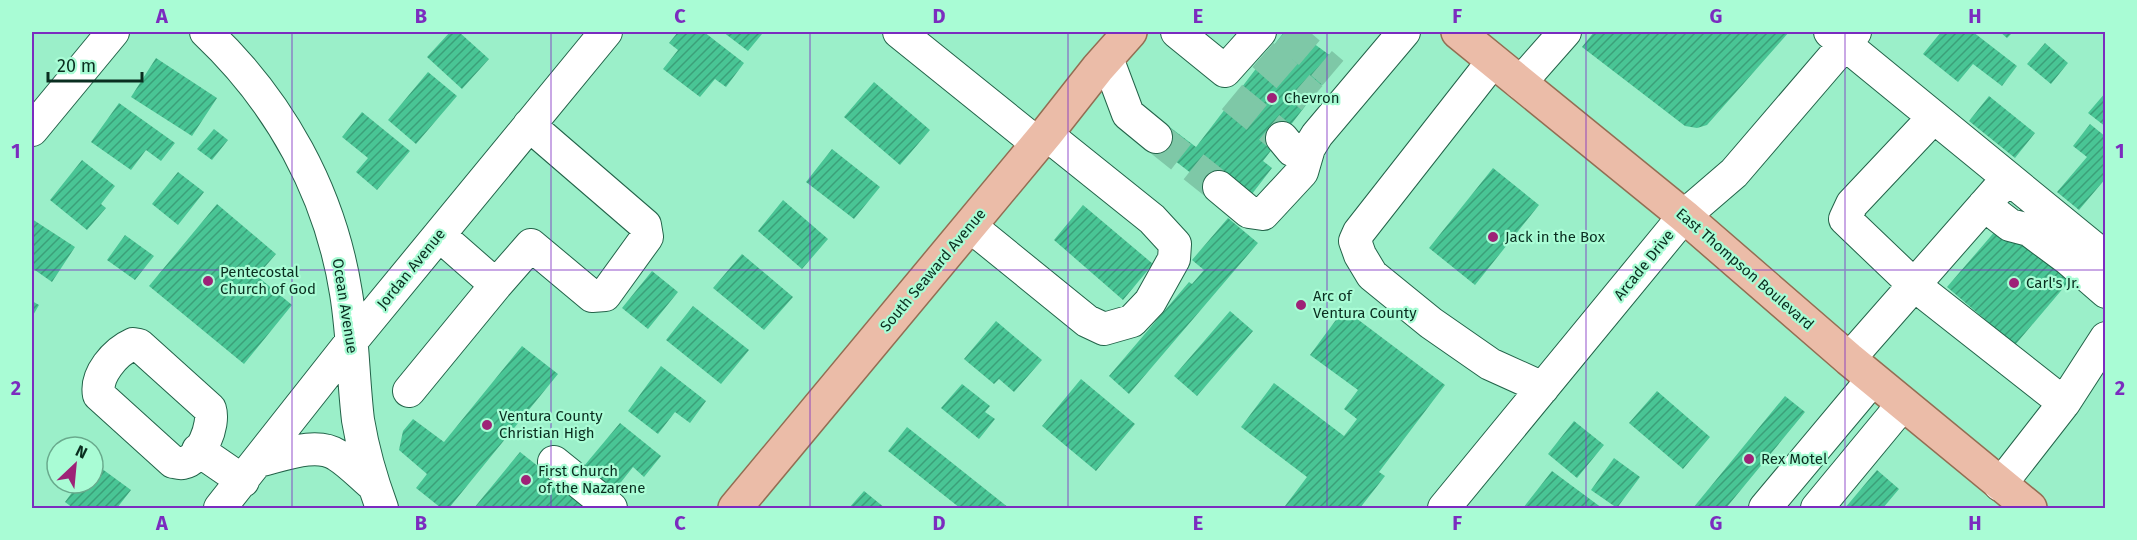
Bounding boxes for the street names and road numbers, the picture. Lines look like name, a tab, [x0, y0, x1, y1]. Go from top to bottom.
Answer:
street label: East Thompson Boulevard	[1672, 204, 1818, 334]
street label: South Seaward Avenue	[876, 205, 990, 335]
street label: Jordan Avenue	[373, 225, 449, 313]
street label: Arcade Drive	[1610, 226, 1678, 304]
street label: Ocean Avenue	[329, 257, 361, 355]

